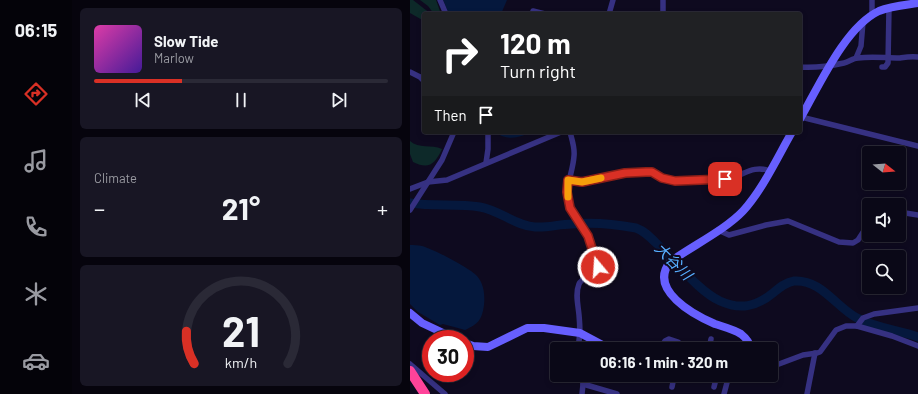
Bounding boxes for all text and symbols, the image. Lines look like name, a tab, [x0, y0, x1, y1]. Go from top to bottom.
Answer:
text: 06:15	[15, 19, 57, 41]
text: 120 m	[500, 26, 571, 60]
icon: right	[434, 28, 486, 80]
text: Slow Tide	[154, 32, 218, 50]
text: Marlow	[154, 50, 194, 66]
text: Turn right	[500, 60, 576, 82]
icon: directions	[22, 80, 50, 108]
icon: previous	[132, 89, 154, 111]
icon: pause	[230, 89, 252, 111]
icon: next	[328, 89, 350, 111]
icon: arrive	[475, 104, 497, 126]
text: Then	[434, 106, 467, 124]
north arrow	[862, 146, 906, 190]
map controls	[862, 146, 906, 294]
icon: music	[22, 147, 50, 175]
pin	[708, 162, 742, 196]
icon: arrive	[714, 168, 736, 190]
text: Climate	[94, 170, 137, 186]
text: 21°	[222, 190, 260, 226]
text: −	[94, 195, 105, 221]
text: +	[377, 195, 388, 221]
button: sound	[862, 198, 906, 242]
icon: phone	[22, 213, 50, 241]
water label: 大谷川	[652, 239, 698, 285]
position arrow	[577, 246, 619, 288]
button: search	[862, 250, 906, 294]
icon: climate	[22, 280, 50, 308]
text: 21	[222, 304, 260, 354]
speed limit sign: 30	[422, 330, 474, 382]
icon: car	[22, 347, 50, 375]
text: km/h	[225, 353, 257, 370]
text: 06:16 · 1 min · 320 m	[600, 353, 728, 371]

